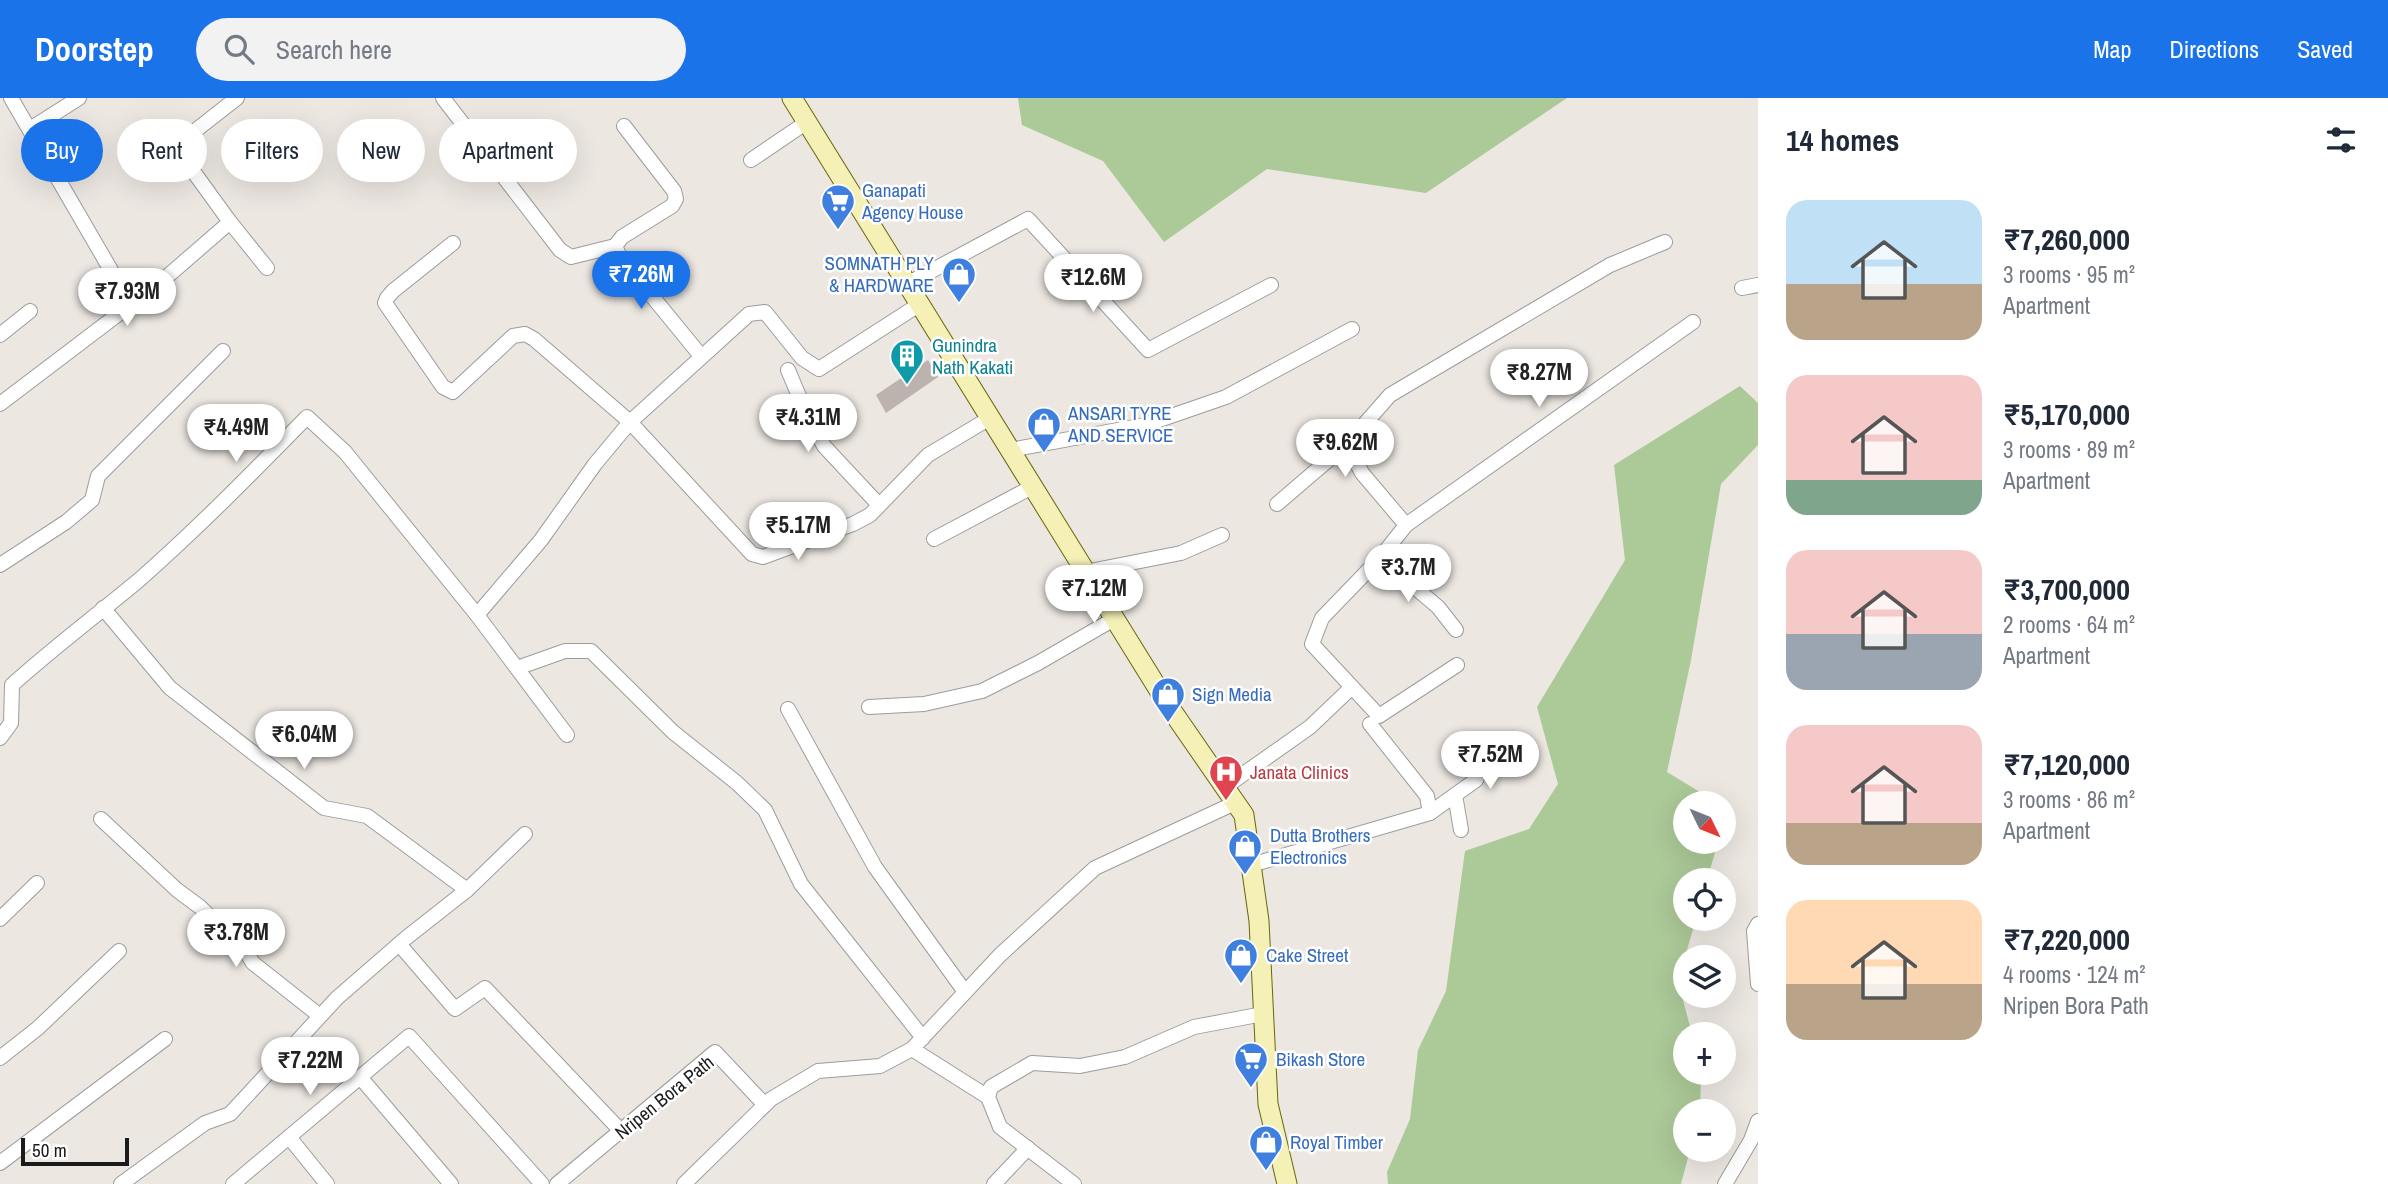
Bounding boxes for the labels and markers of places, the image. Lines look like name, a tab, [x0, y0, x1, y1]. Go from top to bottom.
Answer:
place label: Ganapati Agency House	[861, 177, 963, 225]
supermarket icon: Ganapati Agency House	[819, 182, 857, 231]
place label: SOMNATH PLY & HARDWARE	[825, 250, 935, 298]
pin: ₹7.26M	[584, 252, 698, 311]
pin: ₹12.6M	[1036, 254, 1150, 314]
shop icon: SOMNATH PLY & HARDWARE	[940, 255, 978, 304]
pin: ₹7.93M	[70, 268, 184, 328]
place label: Gunindra Nath Kakati	[932, 332, 1013, 380]
building icon: Gunindra Nath Kakati	[888, 337, 926, 386]
pin: ₹8.27M	[1482, 350, 1596, 409]
pin: ₹4.31M	[751, 394, 865, 454]
place label: ANSARI TYRE AND SERVICE	[1067, 400, 1173, 448]
pin: ₹4.49M	[179, 404, 293, 464]
shop icon: ANSARI TYRE AND SERVICE	[1025, 405, 1063, 454]
pin: ₹9.62M	[1288, 420, 1402, 479]
pin: ₹5.17M	[741, 503, 855, 562]
pin: ₹3.7M	[1359, 545, 1457, 604]
pin: ₹7.12M	[1037, 566, 1151, 625]
shop icon: Sign Media	[1149, 675, 1187, 724]
place label: Sign Media	[1192, 681, 1272, 707]
pin: ₹6.04M	[247, 712, 361, 771]
pin: ₹7.52M	[1433, 732, 1547, 791]
hospital icon: Janata Clinics	[1207, 753, 1245, 802]
place label: Janata Clinics	[1250, 759, 1349, 785]
place label: Dutta Brothers Electronics	[1270, 822, 1371, 870]
shop icon: Dutta Brothers Electronics	[1226, 827, 1264, 876]
pin: ₹3.78M	[179, 910, 293, 969]
shop icon: Cake Street	[1222, 936, 1260, 985]
place label: Cake Street	[1266, 942, 1349, 968]
pin: ₹7.22M	[253, 1038, 367, 1097]
supermarket icon: Bikash Store	[1232, 1040, 1270, 1089]
place label: Bikash Store	[1276, 1046, 1365, 1072]
shop icon: Royal Timber	[1247, 1123, 1285, 1172]
place label: Royal Timber	[1290, 1129, 1384, 1155]

